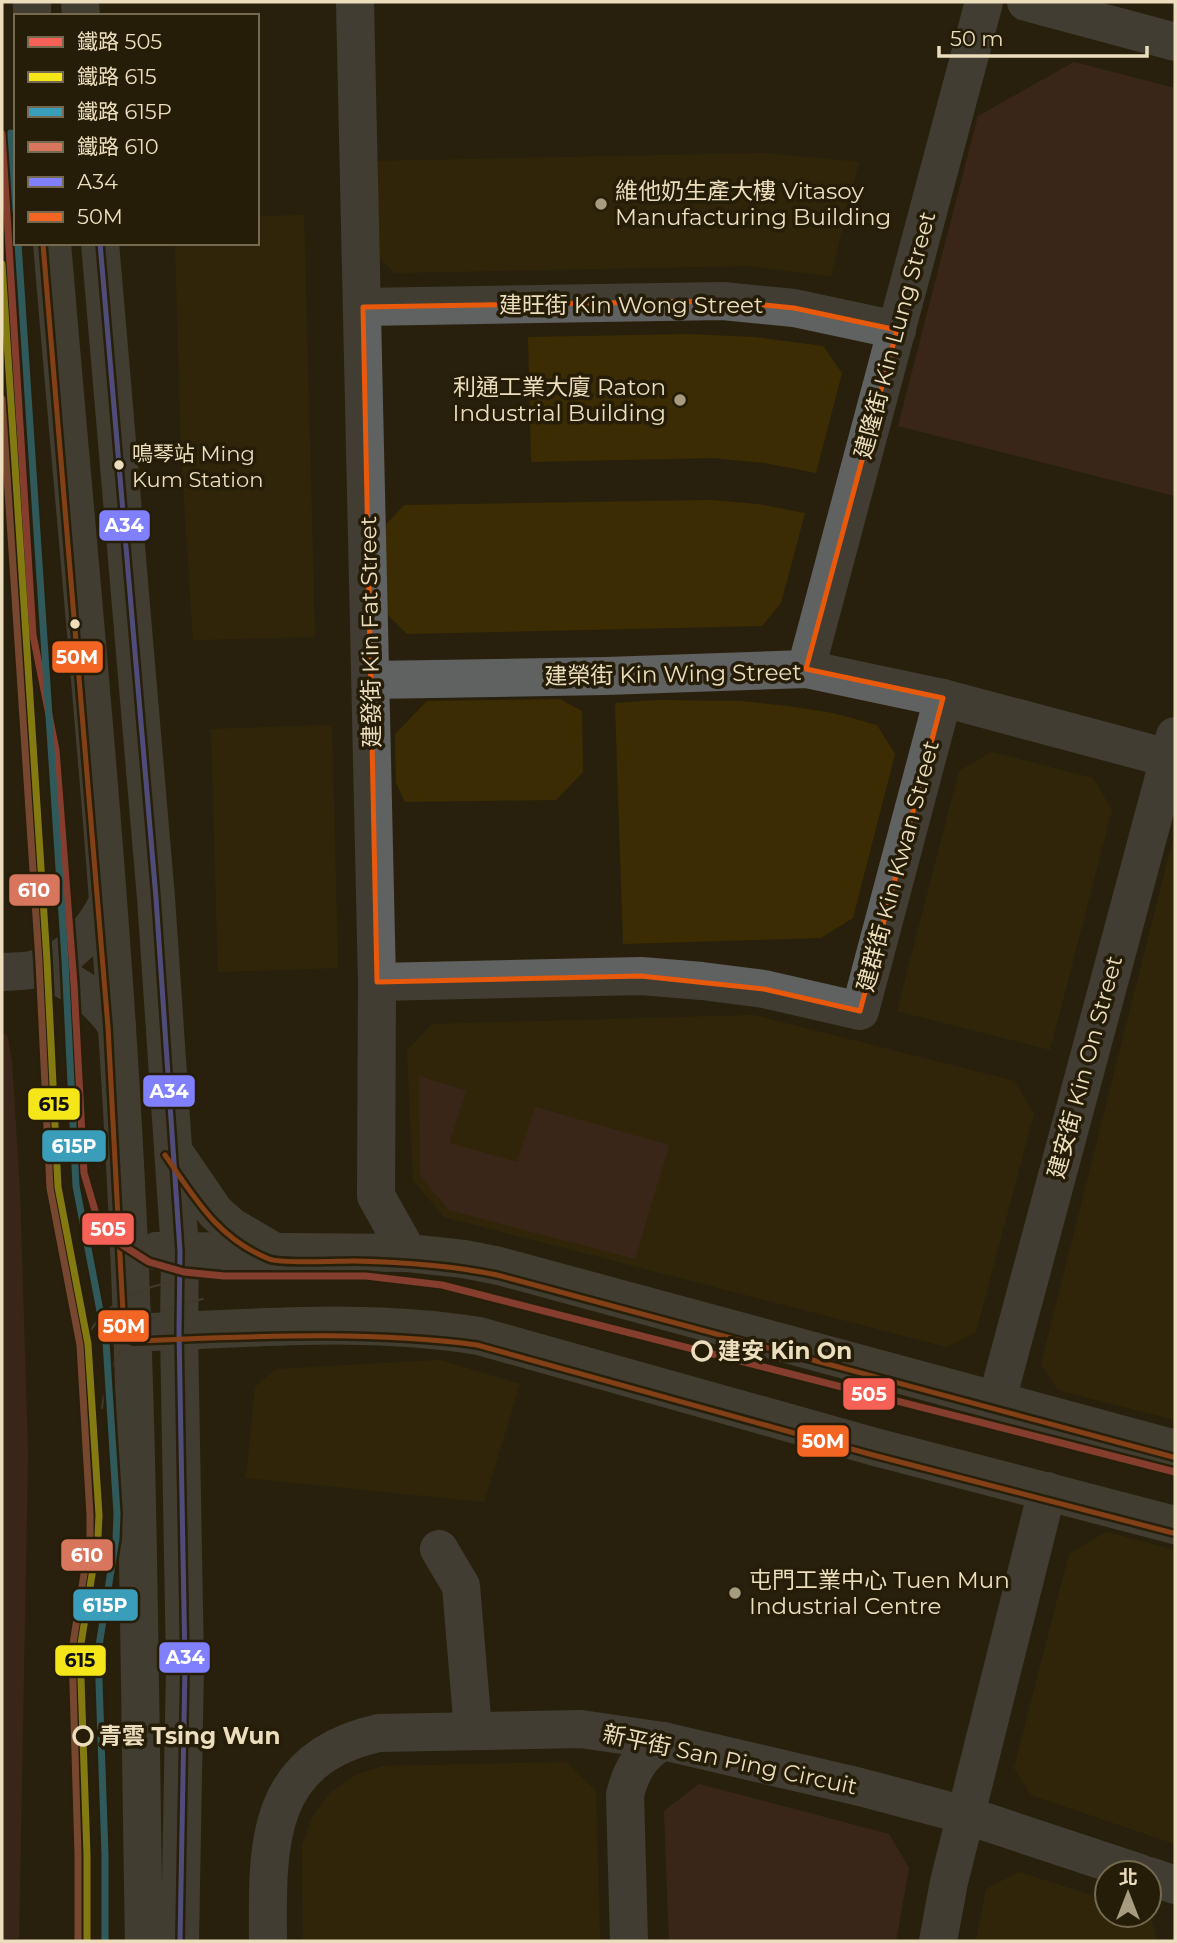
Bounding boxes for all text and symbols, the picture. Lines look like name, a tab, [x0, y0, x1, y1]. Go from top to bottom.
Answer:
legend	[14, 14, 259, 245]
scale bar	[939, 14, 1147, 58]
text: 50 m	[950, 26, 1004, 51]
text: 鐵路 505	[77, 29, 162, 54]
text: 鐵路 615	[77, 64, 157, 89]
text: 鐵路 615P	[77, 99, 172, 124]
text: 鐵路 610	[77, 134, 159, 159]
text: A34	[77, 169, 118, 194]
place label: 維他奶生產大樓 Vitasoy Manufacturing Building	[615, 177, 891, 231]
marker: 維他奶生產大樓 Vitasoy Manufacturing Building	[593, 196, 609, 212]
text: 50M	[77, 204, 123, 229]
street label: 建隆街 Kin Lung Street	[848, 208, 942, 462]
street label: 建旺街 Kin Wong Street	[499, 291, 763, 319]
place label: 利通工業大廈 Raton Industrial Building	[453, 373, 666, 427]
marker: 利通工業大廈 Raton Industrial Building	[672, 392, 688, 408]
place label: 鳴琴站 Ming Kum Station	[132, 441, 263, 492]
marker: 鳴琴站 Ming Kum Station	[112, 458, 126, 472]
line badge: A34	[98, 509, 151, 542]
text: A34	[103, 514, 144, 537]
street label: 建發街 Kin Fat Street	[354, 516, 386, 748]
unlabelled marker	[68, 617, 82, 631]
line badge: 50M	[51, 640, 104, 674]
text: 50M	[56, 646, 98, 669]
street label: 建榮街 Kin Wing Street	[544, 658, 802, 690]
street label: 建群街 Kin Kwan Street	[851, 737, 945, 995]
line badge: 610	[8, 873, 61, 907]
text: 610	[18, 879, 50, 902]
street label: 建安街 Kin On Street	[1042, 953, 1128, 1181]
line badge: A34	[142, 1074, 196, 1108]
text: A34	[148, 1080, 189, 1103]
line badge: 615	[27, 1087, 81, 1121]
text: 615	[39, 1093, 69, 1116]
line badge: 615P	[41, 1129, 107, 1163]
text: 615P	[52, 1135, 96, 1158]
line badge: 505	[81, 1212, 135, 1246]
text: 505	[90, 1218, 126, 1241]
line badge: 50M	[97, 1309, 150, 1343]
text: 50M	[103, 1315, 145, 1338]
place label: 建安 Kin On	[718, 1337, 852, 1365]
marker: 建安 Kin On	[692, 1341, 712, 1361]
line badge: 505	[842, 1377, 896, 1411]
text: 505	[851, 1383, 887, 1406]
line badge: 50M	[796, 1424, 850, 1458]
text: 50M	[802, 1430, 844, 1453]
line badge: 610	[60, 1538, 114, 1572]
text: 610	[71, 1544, 103, 1567]
place label: 屯門工業中心 Tuen Mun Industrial Centre	[749, 1566, 1010, 1620]
marker: 屯門工業中心 Tuen Mun Industrial Centre	[727, 1585, 743, 1601]
line badge: 615P	[72, 1588, 139, 1622]
text: 615P	[83, 1594, 127, 1617]
line badge: A34	[158, 1641, 211, 1674]
line badge: 615	[54, 1644, 107, 1677]
text: A34	[164, 1646, 205, 1669]
text: 615	[65, 1649, 95, 1672]
street label: 新平街 San Ping Circuit	[600, 1719, 860, 1801]
place label: 青雲 Tsing Wun	[99, 1722, 280, 1750]
marker: 青雲 Tsing Wun	[73, 1726, 93, 1746]
north arrow	[1093, 1859, 1163, 1929]
text: 北	[1118, 1866, 1138, 1889]

